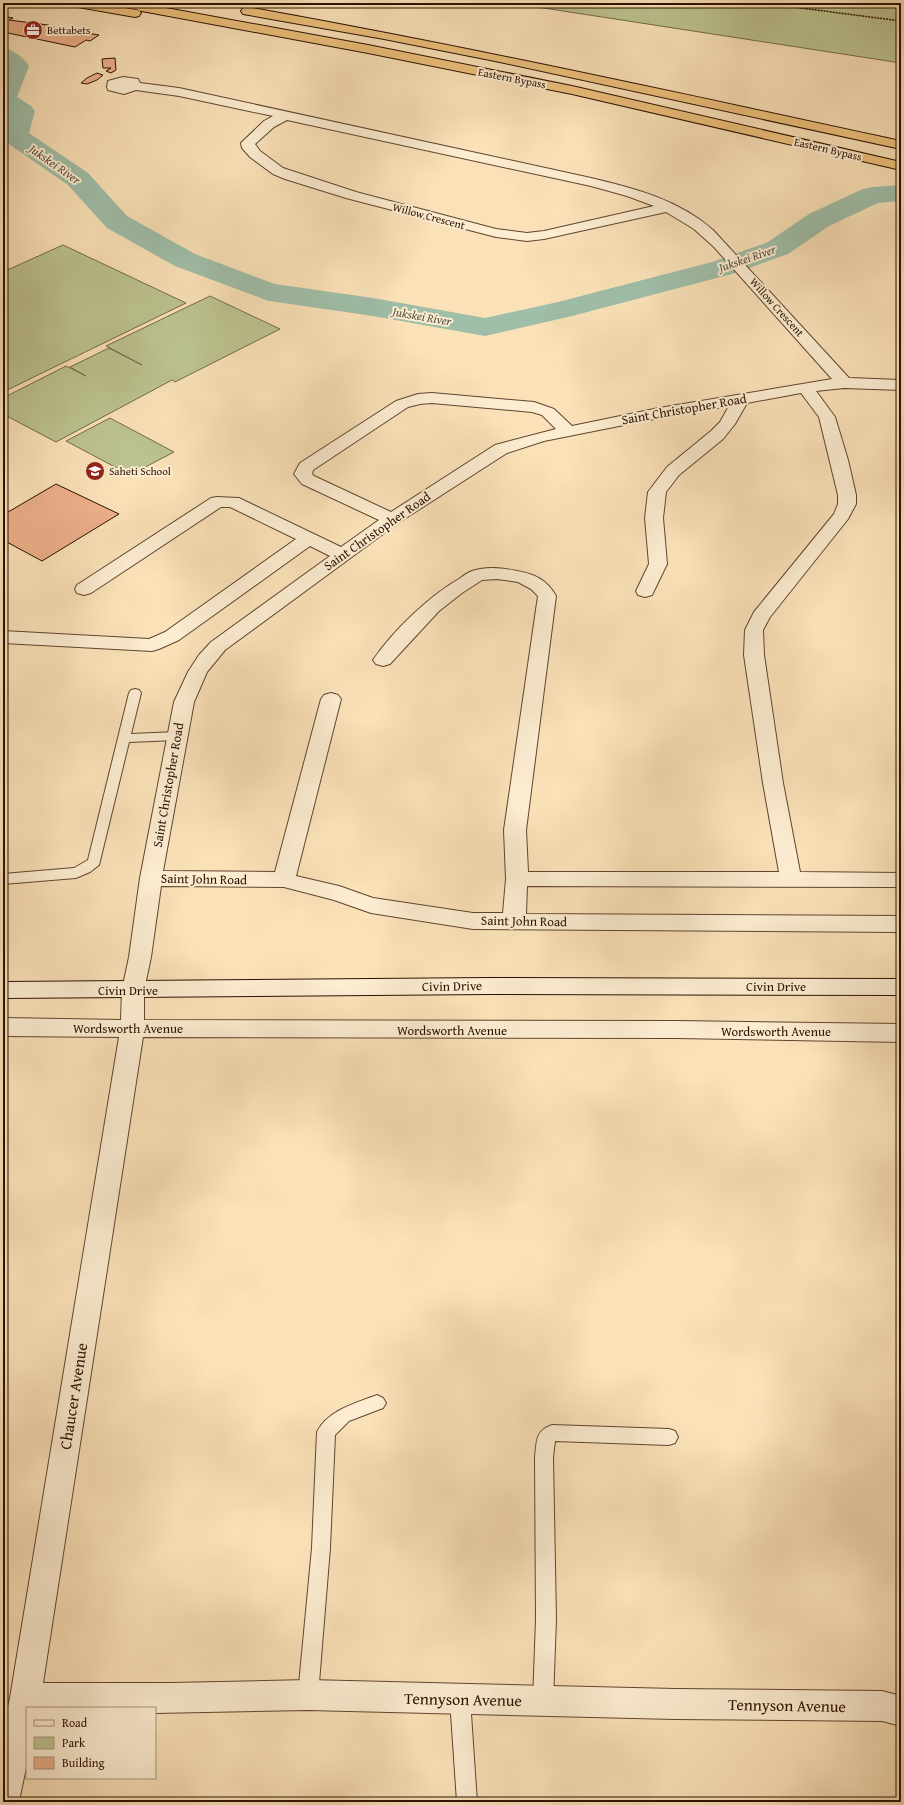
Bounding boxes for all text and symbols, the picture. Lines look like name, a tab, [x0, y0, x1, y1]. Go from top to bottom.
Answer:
office icon: Bettabets	[22, 19, 44, 41]
place label: Bettabets	[47, 22, 90, 38]
street label: Eastern Bypass	[477, 64, 547, 92]
street label: Eastern Bypass	[793, 133, 863, 165]
water label: Jukskei River	[24, 139, 85, 188]
street label: Willow Crescent	[391, 199, 467, 233]
water label: Jukskei River	[714, 240, 778, 276]
street label: Willow Crescent	[746, 274, 808, 340]
water label: Jukskei River	[389, 302, 453, 330]
street label: Saint Christopher Road	[620, 389, 748, 429]
school or university icon: Saheti School	[84, 460, 106, 482]
place label: Saheti School	[109, 463, 171, 479]
street label: Saint Christopher Road	[320, 487, 434, 575]
street label: Saint Christopher Road	[148, 721, 188, 849]
street label: Saint John Road	[161, 869, 247, 889]
street label: Saint John Road	[481, 911, 567, 931]
street label: Civin Drive	[422, 976, 482, 996]
street label: Civin Drive	[746, 977, 806, 996]
street label: Civin Drive	[98, 981, 158, 1000]
street label: Wordsworth Avenue	[73, 1019, 183, 1038]
street label: Wordsworth Avenue	[397, 1021, 507, 1040]
street label: Wordsworth Avenue	[721, 1022, 831, 1041]
street label: Chaucer Avenue	[53, 1341, 93, 1451]
street label: Tennyson Avenue	[404, 1686, 522, 1712]
street label: Tennyson Avenue	[728, 1692, 846, 1718]
legend	[26, 1707, 156, 1779]
text: Road	[62, 1714, 88, 1731]
text: Park	[62, 1734, 86, 1751]
text: Building	[62, 1754, 105, 1771]

